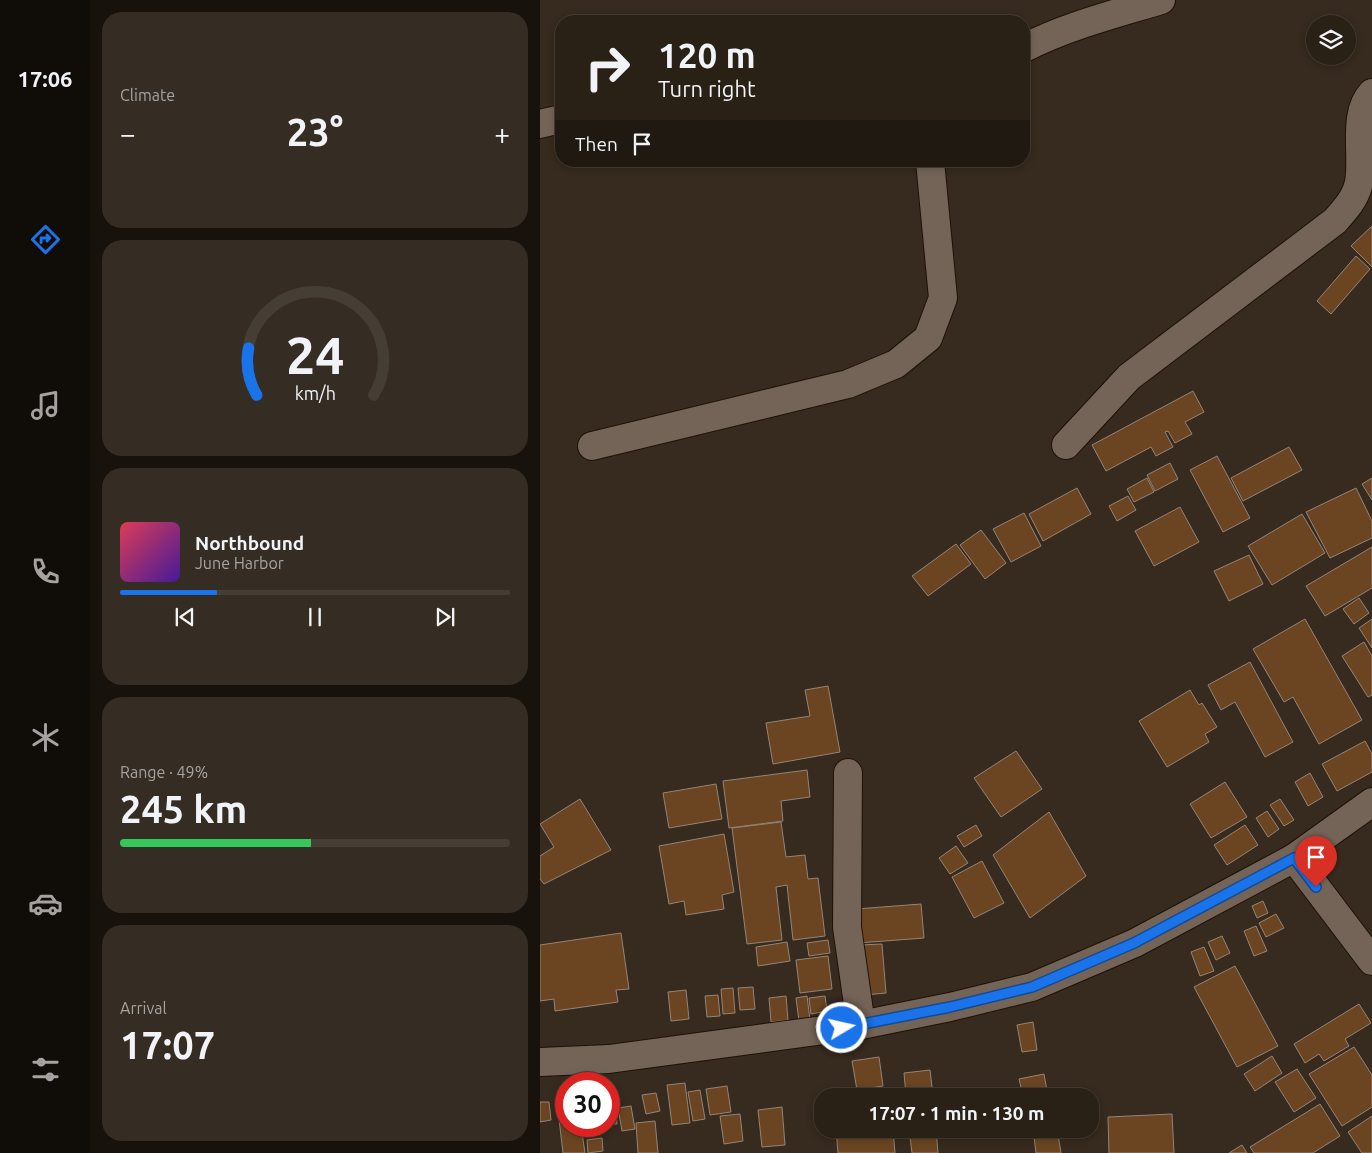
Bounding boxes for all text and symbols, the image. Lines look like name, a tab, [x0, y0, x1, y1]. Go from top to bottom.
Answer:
map controls	[1306, 15, 1356, 65]
button: layers	[1306, 15, 1356, 65]
icon: right	[575, 35, 640, 100]
text: 120 m	[658, 35, 756, 75]
text: 17:06	[17, 66, 73, 91]
text: Turn right	[658, 76, 756, 101]
text: Climate	[120, 86, 175, 104]
text: 23°	[287, 111, 343, 153]
text: −	[120, 118, 136, 149]
text: +	[494, 118, 510, 149]
icon: arrive	[628, 130, 656, 158]
text: Then	[575, 133, 618, 155]
icon: directions	[28, 222, 63, 257]
text: 24	[286, 326, 344, 384]
text: km/h	[294, 383, 336, 403]
icon: music	[28, 388, 63, 423]
text: Northbound	[195, 532, 304, 554]
icon: phone	[28, 554, 63, 589]
text: June Harbor	[195, 554, 284, 572]
icon: previous	[171, 603, 199, 631]
icon: pause	[301, 603, 329, 631]
icon: next	[431, 603, 459, 631]
icon: climate	[28, 720, 63, 755]
text: Range · 49%	[120, 763, 208, 781]
text: 245 km	[120, 788, 247, 830]
pin	[1295, 836, 1337, 887]
icon: arrive	[1302, 843, 1330, 871]
icon: car	[28, 886, 63, 921]
text: Arrival	[120, 999, 167, 1017]
position arrow	[815, 1001, 867, 1053]
text: 17:07	[120, 1024, 215, 1066]
icon: filters	[28, 1052, 63, 1087]
speed limit sign: 30	[555, 1072, 620, 1137]
text: 17:07 · 1 min · 130 m	[869, 1102, 1044, 1124]

